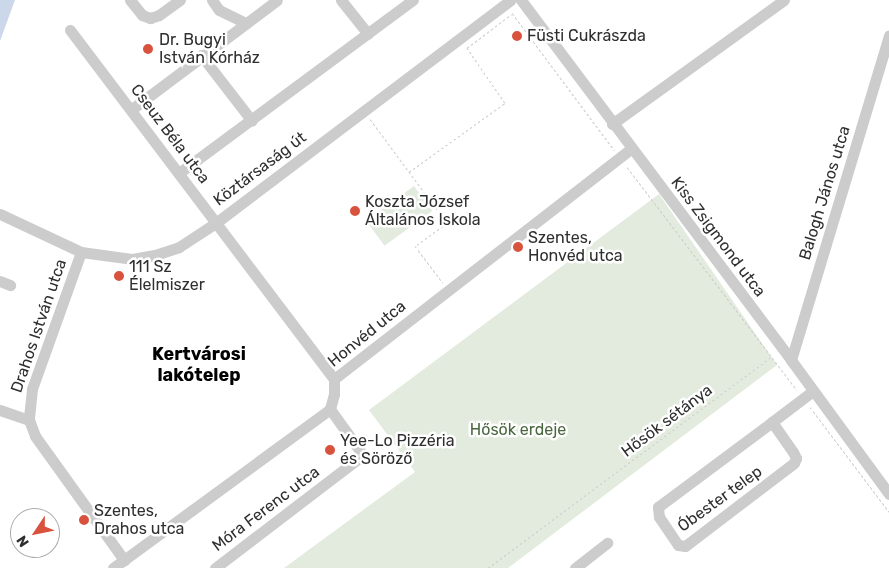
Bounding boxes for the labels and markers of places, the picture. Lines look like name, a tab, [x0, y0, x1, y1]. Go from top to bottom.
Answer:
place label: Füsti Cukrászda	[527, 26, 646, 46]
place label: Dr. Bugyi István Kórház	[159, 30, 260, 68]
marker: Füsti Cukrászda	[511, 30, 523, 42]
marker: Dr. Bugyi István Kórház	[141, 42, 155, 56]
place label: Koszta József Általános Iskola	[365, 192, 481, 230]
marker: Koszta József Általános Iskola	[349, 205, 361, 217]
place label: Szentes, Honvéd utca	[528, 228, 623, 266]
marker: Szentes, Honvéd utca	[512, 241, 524, 253]
place label: 111 Sz Élelmiszer	[129, 257, 205, 295]
marker: 111 Sz Élelmiszer	[113, 270, 125, 282]
place label: Yee-Lo Pizzéria és Söröző	[340, 431, 455, 469]
marker: Yee-Lo Pizzéria és Söröző	[324, 444, 336, 456]
place label: Szentes, Drahos utca	[94, 501, 184, 539]
marker: Szentes, Drahos utca	[78, 514, 90, 526]

